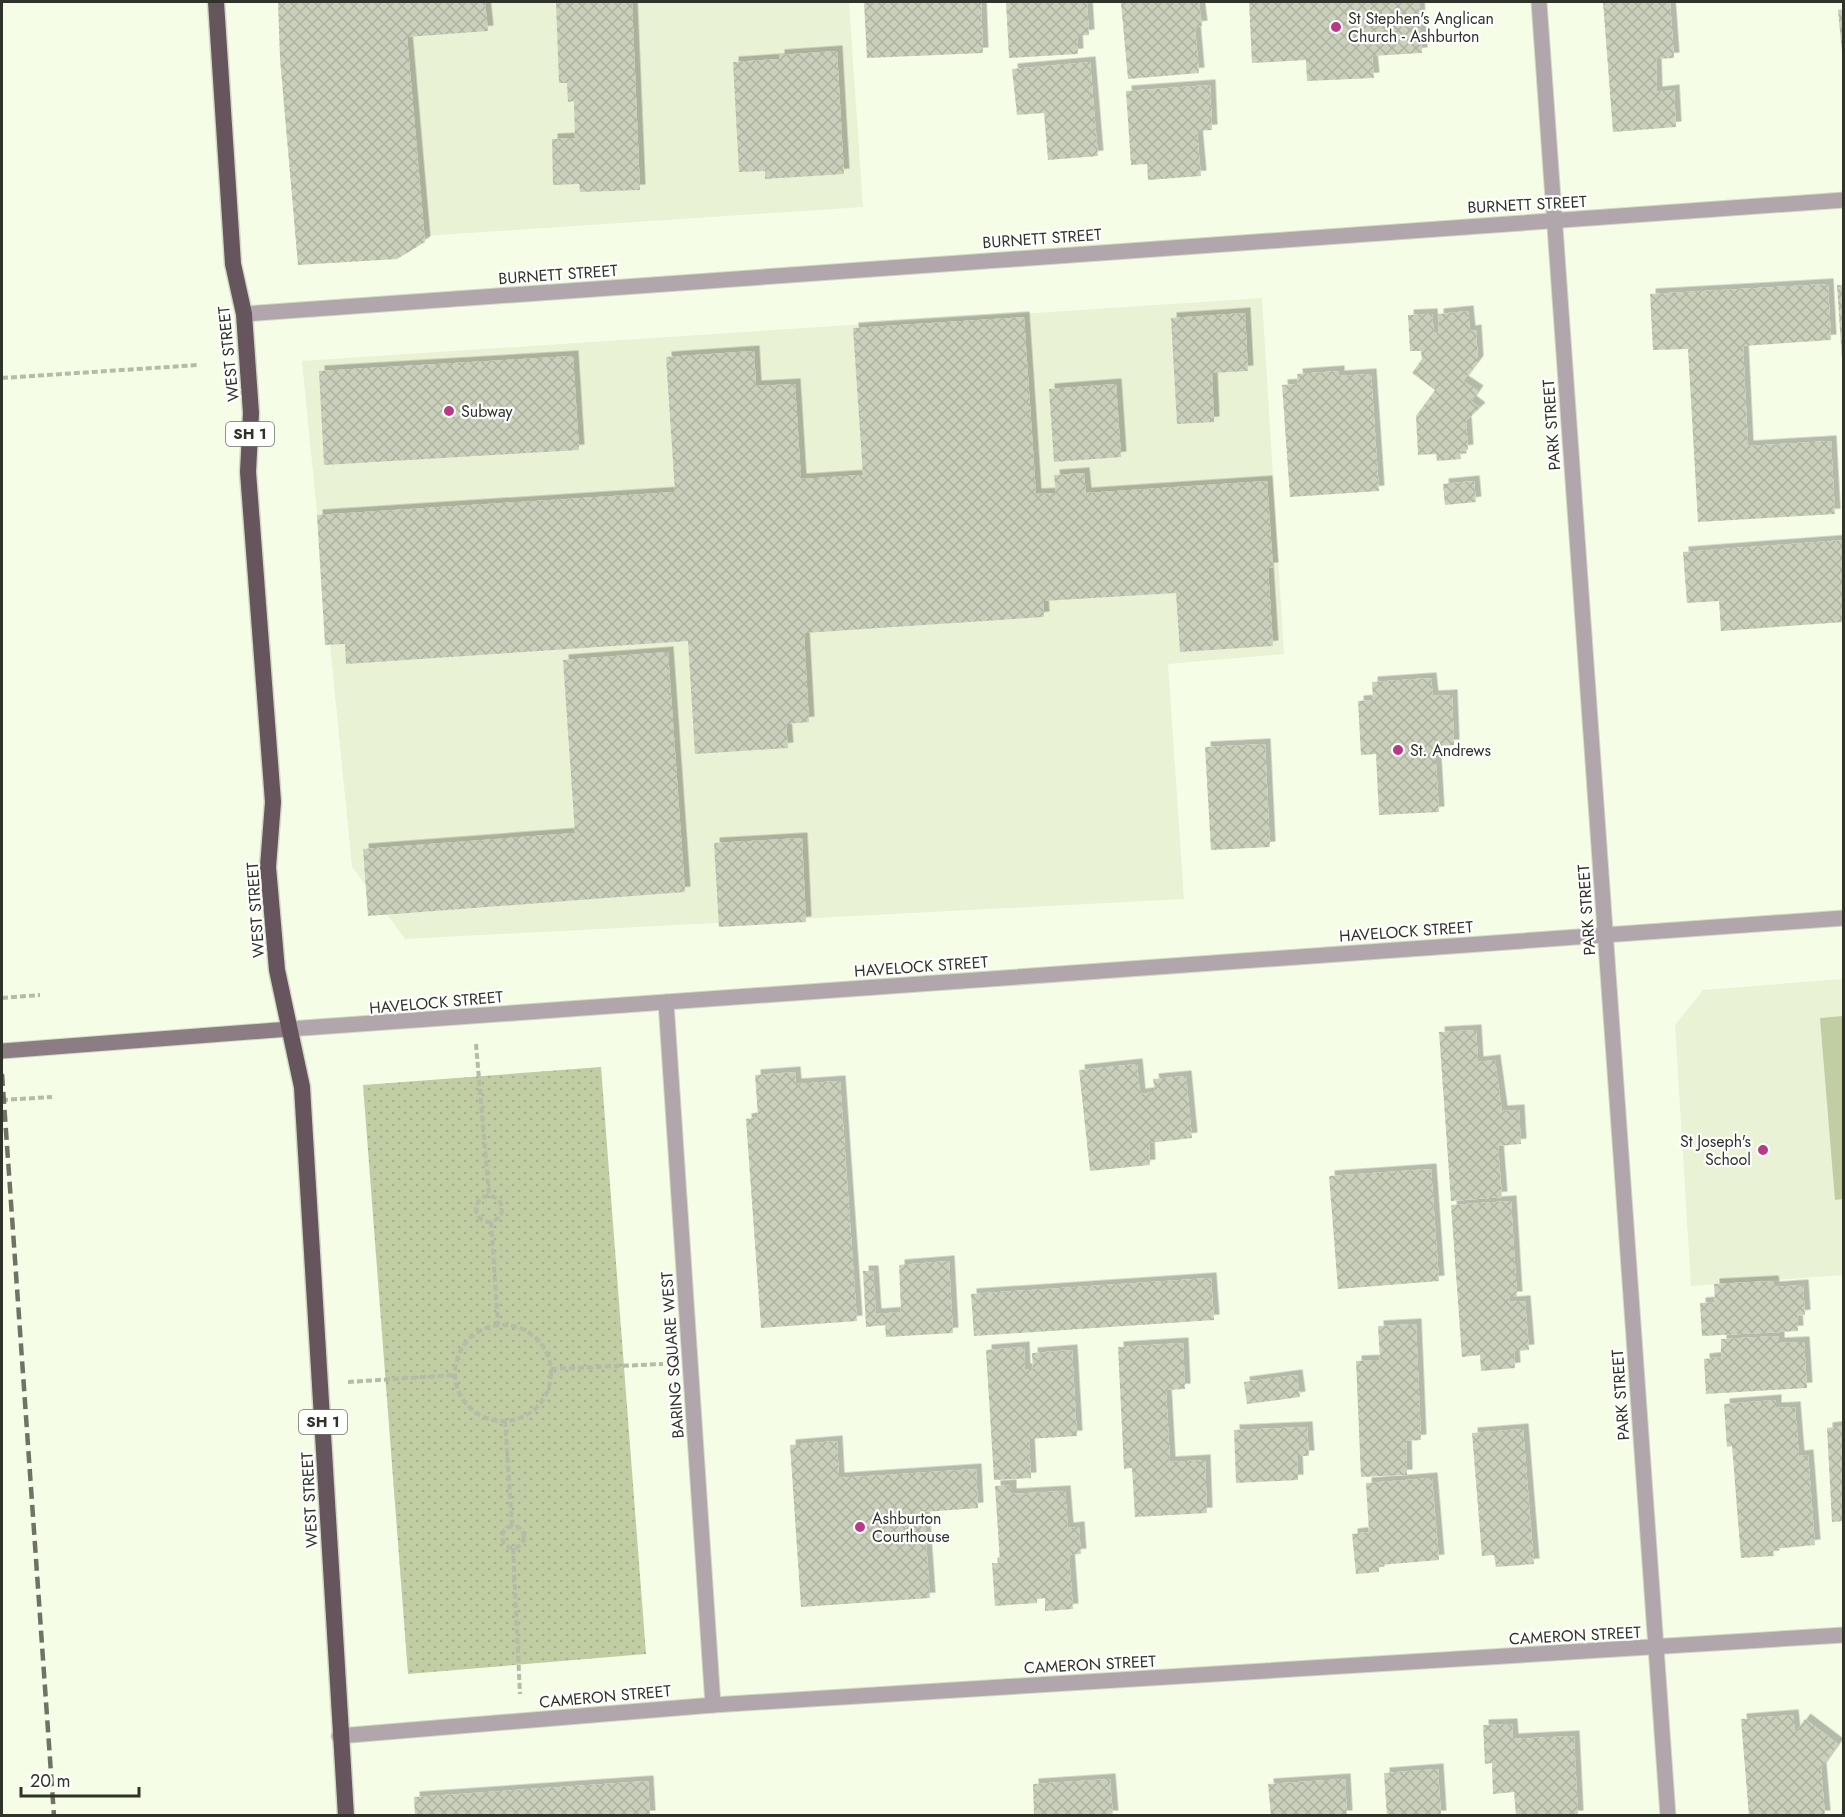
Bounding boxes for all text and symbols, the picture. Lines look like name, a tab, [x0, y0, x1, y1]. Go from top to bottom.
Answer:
place label: St Stephen's Anglican Church - Ashburton	[1348, 7, 1494, 48]
marker: St Stephen's Anglican Church - Ashburton	[1329, 20, 1343, 34]
street label: BURNETT STREET	[1467, 190, 1588, 219]
street label: BURNETT STREET	[982, 223, 1103, 254]
street label: BURNETT STREET	[498, 259, 619, 290]
street label: WEST STREET	[212, 305, 245, 403]
street label: PARK STREET	[1537, 378, 1566, 471]
place label: Subway	[461, 400, 514, 423]
marker: Subway	[442, 404, 456, 418]
road number: SH 1	[226, 422, 274, 446]
place label: St. Andrews	[1410, 739, 1491, 762]
marker: St. Andrews	[1391, 743, 1405, 757]
street label: WEST STREET	[241, 861, 270, 959]
street label: PARK STREET	[1572, 863, 1601, 956]
street label: HAVELOCK STREET	[1338, 915, 1474, 948]
street label: HAVELOCK STREET	[853, 950, 989, 983]
street label: HAVELOCK STREET	[368, 985, 504, 1020]
place label: St Joseph's School	[1680, 1130, 1751, 1171]
marker: St Joseph's School	[1756, 1143, 1770, 1157]
street label: BARING SQUARE WEST	[655, 1270, 690, 1439]
street label: PARK STREET	[1606, 1348, 1635, 1441]
road number: SH 1	[299, 1410, 347, 1434]
street label: WEST STREET	[295, 1451, 323, 1548]
place label: Ashburton Courthouse	[872, 1507, 950, 1548]
marker: Ashburton Courthouse	[853, 1520, 867, 1534]
street label: CAMERON STREET	[1508, 1621, 1642, 1650]
street label: CAMERON STREET	[1023, 1650, 1157, 1679]
street label: CAMERON STREET	[538, 1679, 672, 1714]
scale bar	[21, 1760, 140, 1798]
text: 20 m	[30, 1768, 70, 1794]

